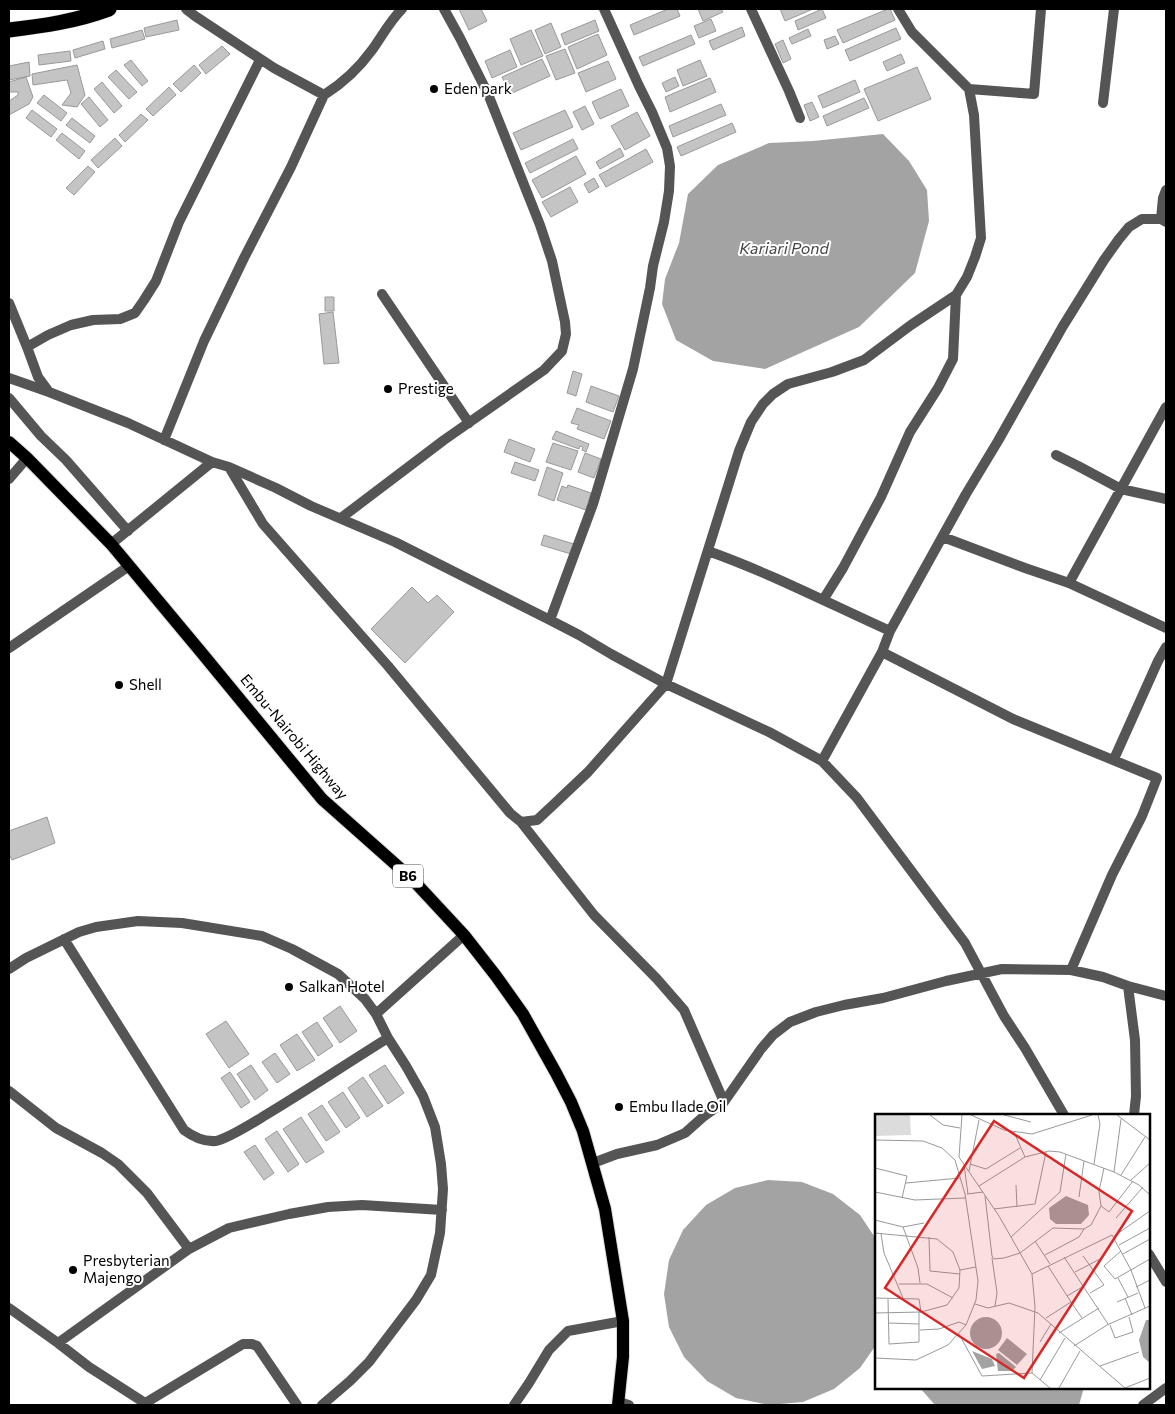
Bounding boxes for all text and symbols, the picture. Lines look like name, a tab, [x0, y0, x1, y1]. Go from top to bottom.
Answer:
place label: Eden park	[444, 79, 512, 97]
marker: Eden park	[428, 83, 440, 95]
water label: Kariari Pond	[739, 238, 829, 257]
place label: Prestige	[398, 379, 454, 397]
marker: Prestige	[382, 383, 394, 395]
street label: Embu-Nairobi Highway	[237, 670, 353, 803]
place label: Shell	[129, 675, 162, 693]
marker: Shell	[113, 679, 125, 691]
road number: B6	[393, 864, 423, 888]
place label: Salkan Hotel	[299, 977, 385, 995]
marker: Salkan Hotel	[283, 981, 295, 993]
place label: Embu Ilade Oil	[629, 1097, 726, 1115]
marker: Embu Ilade Oil	[613, 1101, 625, 1113]
inset map	[875, 1114, 1150, 1389]
place label: Presbyterian Majengo	[83, 1251, 170, 1286]
marker: Presbyterian Majengo	[67, 1264, 79, 1276]

